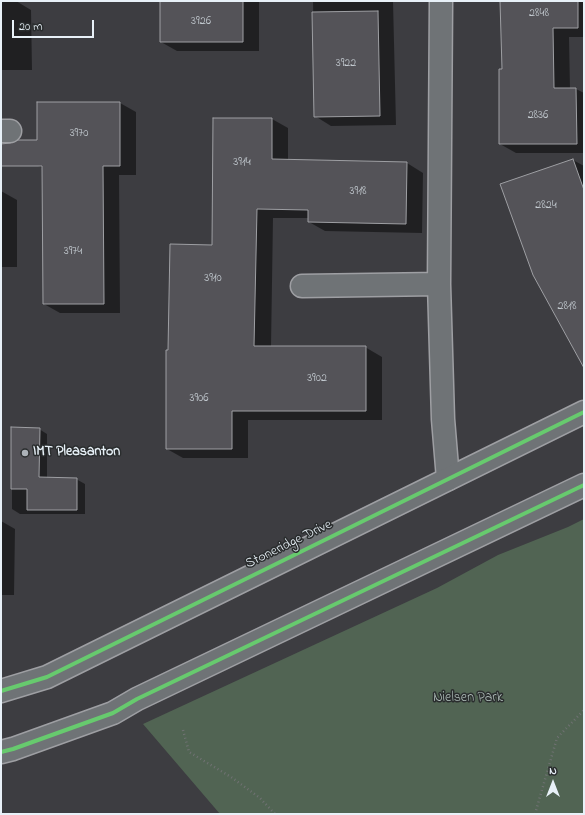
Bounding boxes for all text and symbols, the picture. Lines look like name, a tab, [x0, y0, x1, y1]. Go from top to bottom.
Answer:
house number: 2848	[529, 7, 549, 21]
scale bar	[14, 12, 96, 38]
house number: 3926	[191, 15, 211, 29]
text: 20 m	[19, 18, 42, 36]
house number: 3922	[336, 57, 356, 71]
house number: 2836	[528, 109, 548, 123]
house number: 3970	[70, 127, 88, 141]
house number: 3914	[233, 156, 251, 170]
house number: 3918	[350, 185, 366, 199]
house number: 2824	[535, 199, 557, 213]
house number: 3974	[64, 245, 82, 259]
house number: 3910	[204, 272, 222, 286]
house number: 2818	[558, 300, 576, 314]
house number: 3902	[307, 372, 327, 386]
house number: 3906	[189, 392, 209, 406]
place label: IMT Pleasanton	[33, 445, 120, 461]
marker: IMT Pleasanton	[20, 448, 30, 458]
street label: Stoneridge Drive	[243, 517, 335, 573]
park label: Nielsen Park	[433, 691, 503, 707]
north arrow	[533, 763, 573, 803]
text: N	[549, 763, 557, 779]

